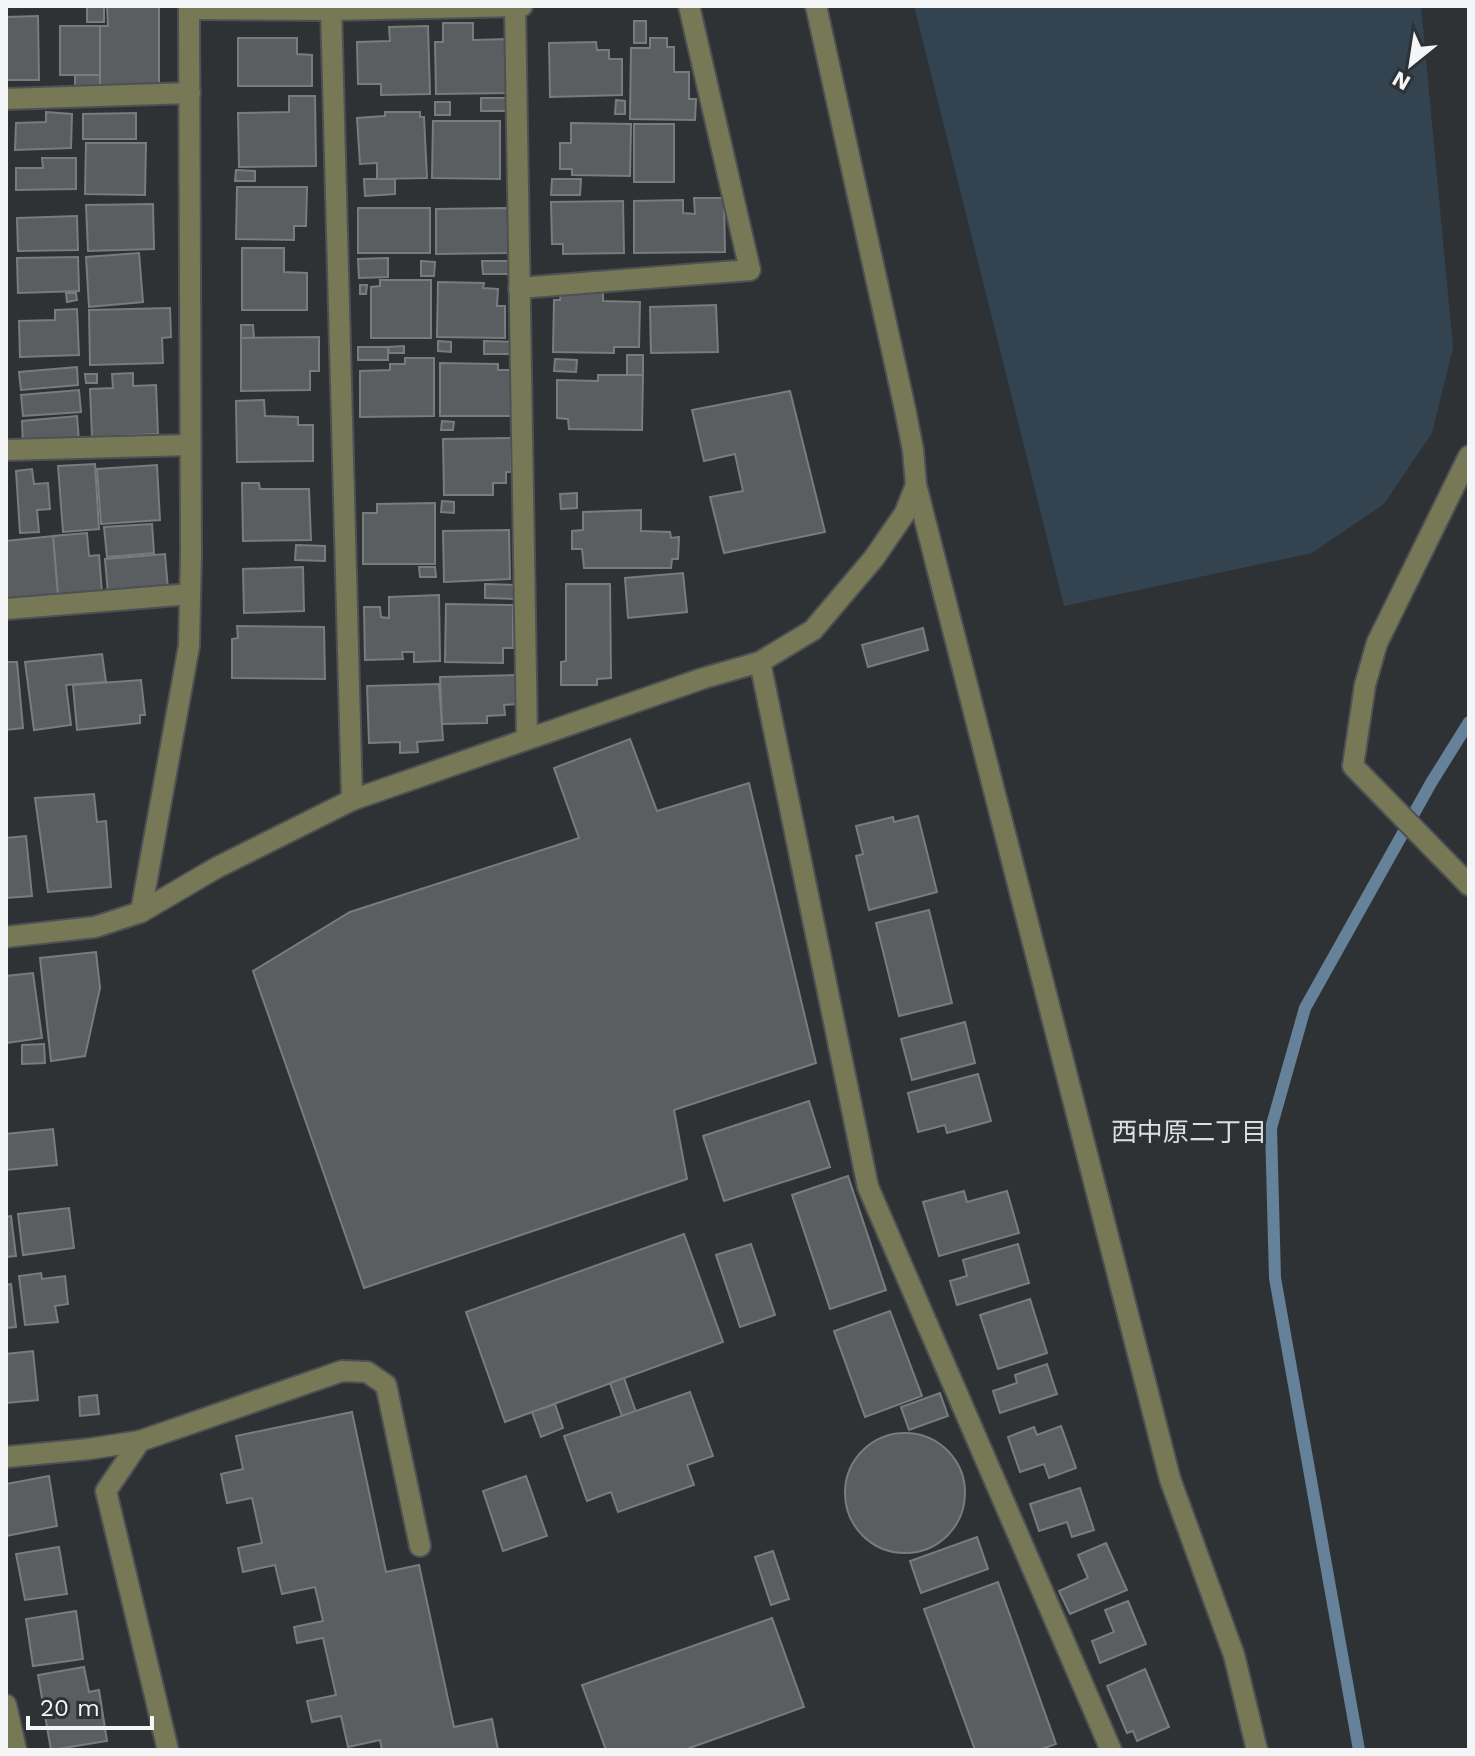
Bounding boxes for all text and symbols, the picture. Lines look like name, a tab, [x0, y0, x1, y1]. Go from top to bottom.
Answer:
north arrow	[1371, 24, 1451, 104]
text: N	[1388, 66, 1415, 96]
district label: 西中原二丁目	[1111, 1117, 1267, 1147]
scale bar	[28, 1680, 152, 1730]
text: 20 m	[40, 1694, 100, 1722]

